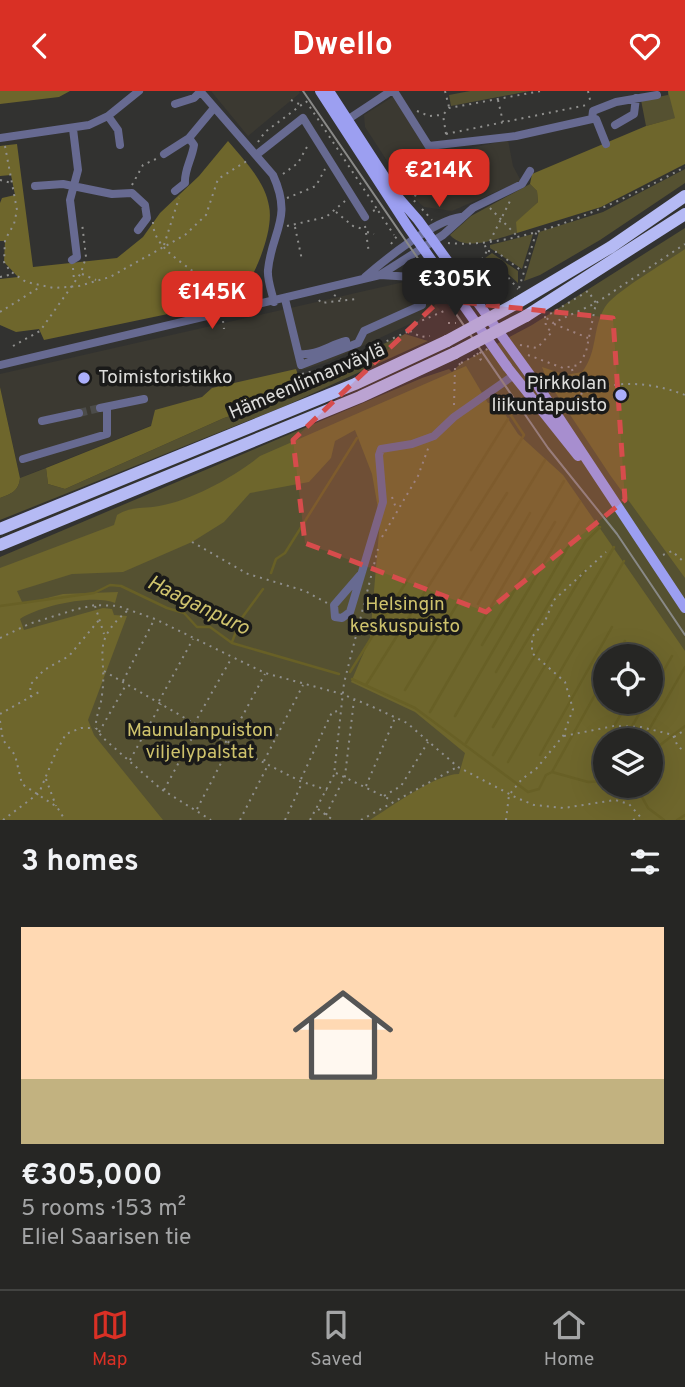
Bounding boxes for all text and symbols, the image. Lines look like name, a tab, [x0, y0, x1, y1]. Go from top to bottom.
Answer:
text: Dwello	[292, 26, 393, 66]
icon: back	[21, 27, 59, 65]
icon: heart	[626, 27, 664, 65]
pin: €214K	[390, 149, 488, 209]
text: €214K	[405, 157, 473, 186]
pin: €305K	[406, 259, 504, 318]
text: €305K	[418, 266, 492, 295]
pin: €145K	[163, 271, 261, 331]
text: €145K	[178, 279, 246, 308]
street label: Hämeenlinnanväylä	[225, 338, 389, 426]
place label: Toimistoristikko	[98, 366, 233, 390]
marker: Toimistoristikko	[76, 370, 92, 386]
place label: Pirkkolan liikuntapuisto	[492, 372, 607, 418]
marker: Pirkkolan liikuntapuisto	[613, 387, 629, 403]
water label: Haaganpuro	[142, 570, 254, 643]
park label: Helsingin keskuspuisto	[350, 593, 460, 639]
map controls	[593, 644, 663, 798]
button: locate	[593, 644, 663, 714]
park label: Maunulanpuiston viljelypalstat	[127, 719, 273, 765]
button: layers	[593, 728, 663, 798]
icon: filters	[626, 843, 664, 881]
text: 3 homes	[21, 844, 139, 881]
icon: home	[280, 972, 406, 1098]
text: €305,000	[21, 1158, 163, 1195]
text: 5 rooms · 153 m²	[21, 1195, 186, 1224]
text: Eliel Saarisen tie	[21, 1224, 191, 1253]
tab: Map	[91, 1306, 129, 1372]
tab: Saved	[310, 1306, 362, 1372]
tab: Home	[544, 1306, 594, 1372]

